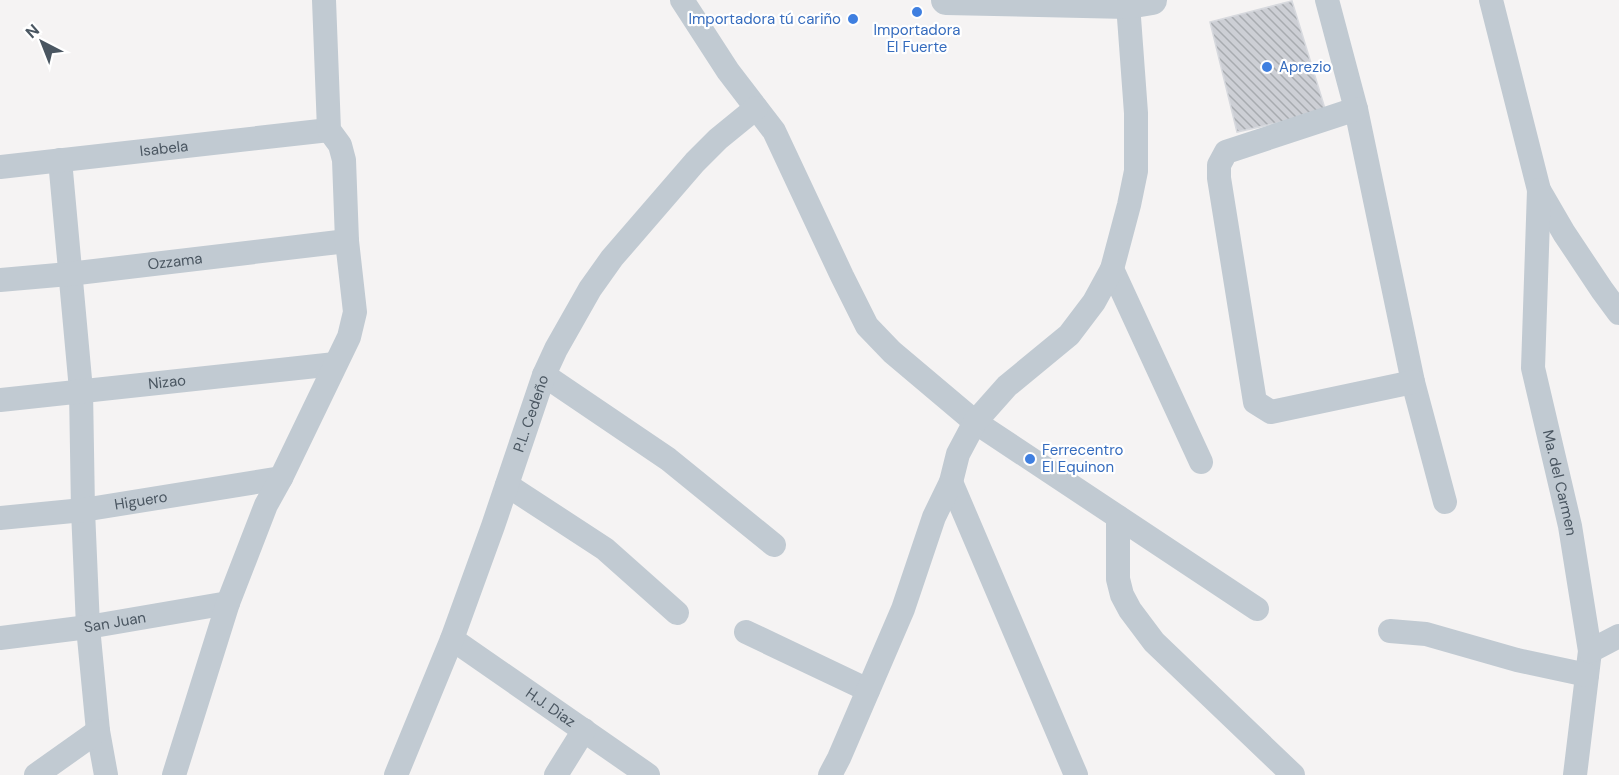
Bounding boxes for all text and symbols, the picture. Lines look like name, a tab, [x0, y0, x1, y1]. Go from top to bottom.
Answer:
marker: Importadora El Fuerte	[910, 5, 924, 19]
place label: Importadora tú cariño	[688, 9, 841, 29]
north arrow	[12, 12, 72, 72]
marker: Importadora tú cariño	[846, 12, 860, 26]
text: N	[21, 20, 44, 43]
place label: Importadora El Fuerte	[874, 20, 960, 57]
place label: Aprezio	[1279, 57, 1332, 77]
marker: Aprezio	[1260, 60, 1274, 74]
street label: Isabela	[139, 136, 189, 161]
street label: Ozzama	[146, 248, 204, 275]
street label: Nizao	[147, 370, 187, 394]
street label: P.L. Cedeño	[509, 372, 553, 455]
street label: Ma. del Carmen	[1538, 428, 1581, 537]
place label: Ferrecentro El Equinon	[1042, 440, 1123, 477]
marker: Ferrecentro El Equinon	[1023, 452, 1037, 466]
street label: Higuero	[113, 486, 169, 515]
street label: San Juan	[82, 607, 147, 638]
street label: H.J. Diaz	[522, 683, 580, 732]

